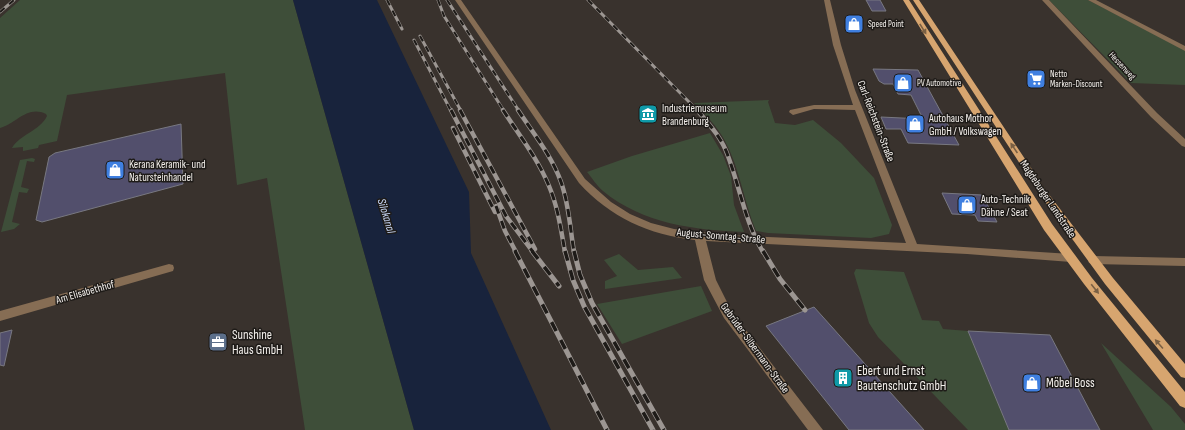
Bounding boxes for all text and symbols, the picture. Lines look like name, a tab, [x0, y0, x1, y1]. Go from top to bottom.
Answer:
shop icon: Speed Point	[843, 13, 865, 35]
place label: Speed Point	[868, 19, 904, 30]
one-way arrow	[920, 23, 927, 35]
street label: Hessenweg	[1106, 50, 1138, 83]
supermarket icon: Netto Marken-Discount	[1025, 68, 1047, 90]
place label: Netto Marken-Discount	[1050, 69, 1103, 90]
shop icon: PV Automotive	[892, 72, 914, 94]
place label: PV Automotive	[917, 78, 962, 89]
street label: Carl-Reichstein-Straße	[855, 79, 897, 163]
place label: Industriemuseum Brandenburg	[662, 102, 727, 128]
museum icon: Industriemuseum Brandenburg	[637, 103, 659, 125]
place label: Autohaus Mothor GmbH / Volkswagen	[928, 112, 1002, 138]
shop icon: Autohaus Mothor GmbH / Volkswagen	[904, 113, 926, 135]
one-way arrow	[1010, 143, 1018, 154]
place label: Kerana Keramik- und Natursteinhandel	[129, 158, 206, 184]
street label: Magdeburger Landstraße	[1017, 158, 1079, 240]
shop icon: Kerana Keramik- und Natursteinhandel	[104, 159, 126, 181]
place label: Auto-Technik Dähne / Seat	[980, 193, 1031, 219]
shop icon: Auto-Technik Dähne / Seat	[956, 194, 978, 216]
water label: Silokanal	[374, 197, 399, 236]
street label: August-Sonntag-Straße	[675, 226, 766, 246]
street label: Am Elisabethhof	[53, 277, 116, 307]
one-way arrow	[1090, 284, 1099, 295]
street label: Gebrüder-Silbermann-Straße	[718, 300, 792, 396]
place label: Sunshine Haus GmbH	[232, 327, 283, 358]
office icon: Sunshine Haus GmbH	[207, 331, 229, 353]
one-way arrow	[1155, 338, 1164, 349]
place label: Ebert und Ernst Bautenschutz GmbH	[857, 363, 946, 394]
building icon: Ebert und Ernst Bautenschutz GmbH	[832, 367, 854, 389]
shop icon: Möbel Boss	[1021, 372, 1043, 394]
place label: Möbel Boss	[1046, 375, 1095, 391]

